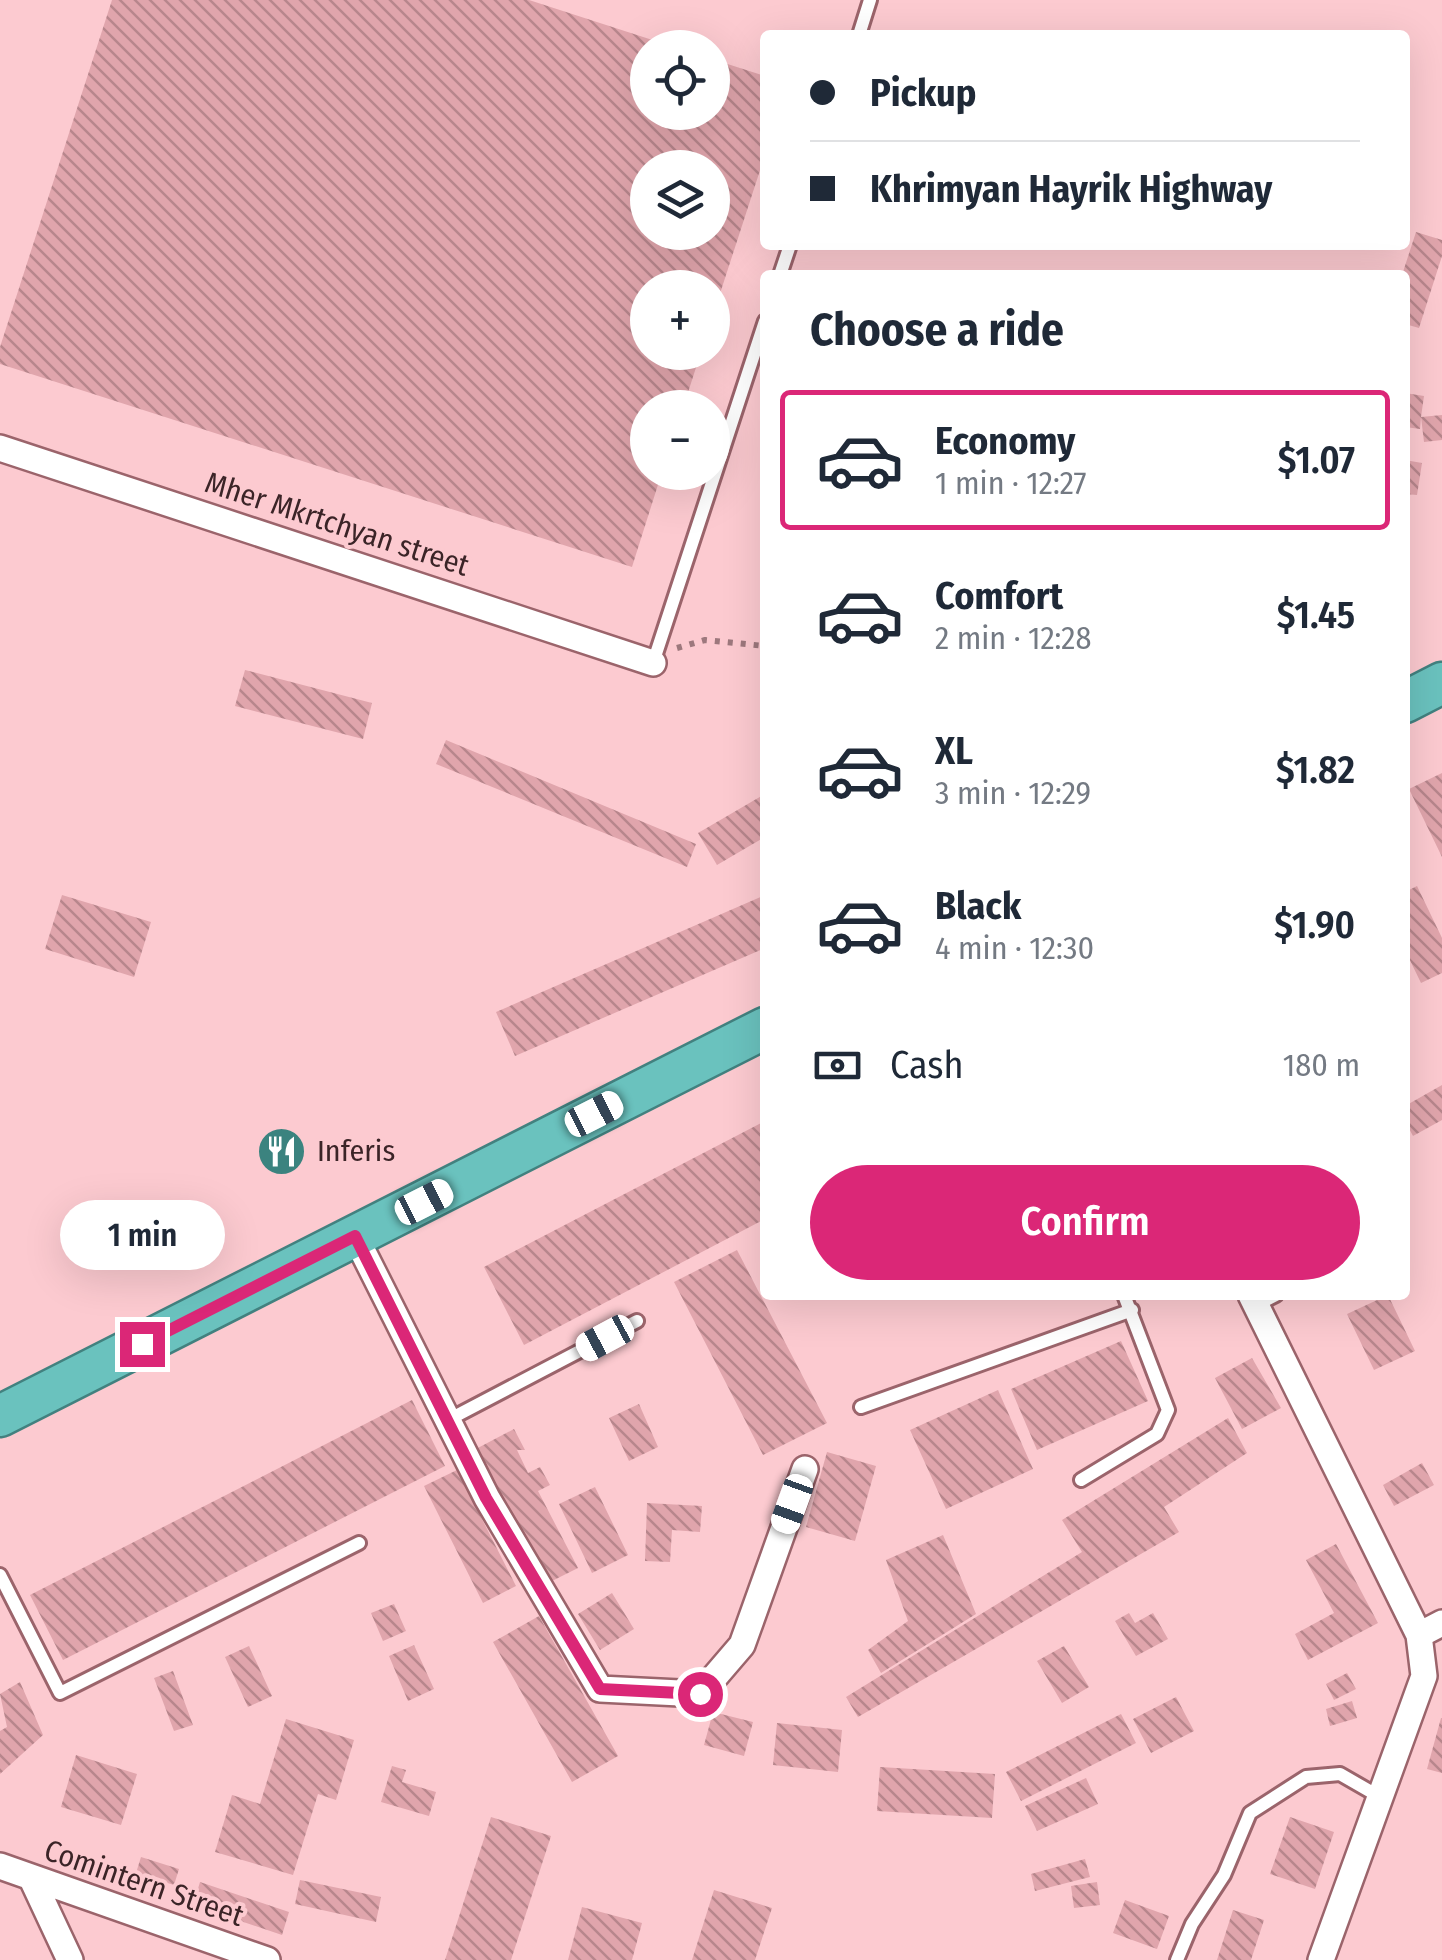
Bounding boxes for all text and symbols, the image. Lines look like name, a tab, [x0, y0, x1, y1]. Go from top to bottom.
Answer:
map controls	[630, 30, 730, 490]
button: locate	[630, 30, 730, 130]
text: Pickup	[870, 70, 976, 116]
button: layers	[630, 150, 730, 250]
text: Khrimyan Hayrik Highway	[870, 166, 1272, 212]
button: +	[630, 270, 730, 370]
text: Choose a ride	[810, 303, 1064, 357]
button: −	[630, 390, 730, 490]
icon: car	[815, 415, 905, 505]
text: Economy	[935, 418, 1075, 464]
text: $1.07	[1278, 437, 1355, 483]
street label: Mher Mkrtchyan street	[201, 464, 474, 584]
text: 1 min · 12:27	[935, 464, 1087, 502]
icon: car	[815, 570, 905, 660]
text: Comfort	[935, 573, 1063, 619]
text: $1.45	[1277, 592, 1355, 638]
text: 2 min · 12:28	[935, 619, 1091, 657]
icon: car	[815, 725, 905, 815]
text: XL	[935, 728, 973, 774]
text: $1.82	[1276, 747, 1355, 793]
text: 3 min · 12:29	[935, 774, 1091, 812]
icon: car	[815, 880, 905, 970]
text: Black	[935, 883, 1021, 929]
text: $1.90	[1274, 902, 1355, 948]
text: 4 min · 12:30	[935, 929, 1094, 967]
icon: cash	[810, 1038, 865, 1093]
text: Cash	[890, 1042, 964, 1088]
text: 180 m	[1283, 1046, 1360, 1084]
car	[560, 1087, 628, 1141]
restaurant icon: Inferis	[256, 1125, 308, 1177]
place label: Inferis	[317, 1133, 395, 1169]
button: Confirm	[810, 1165, 1360, 1280]
car	[390, 1175, 458, 1229]
callout: 1 min	[59, 1199, 224, 1269]
text: 1 min	[108, 1216, 177, 1254]
car	[571, 1311, 639, 1365]
route end	[120, 1322, 165, 1367]
car	[768, 1471, 816, 1537]
route start	[678, 1672, 723, 1717]
street label: Comintern Street	[40, 1832, 248, 1934]

